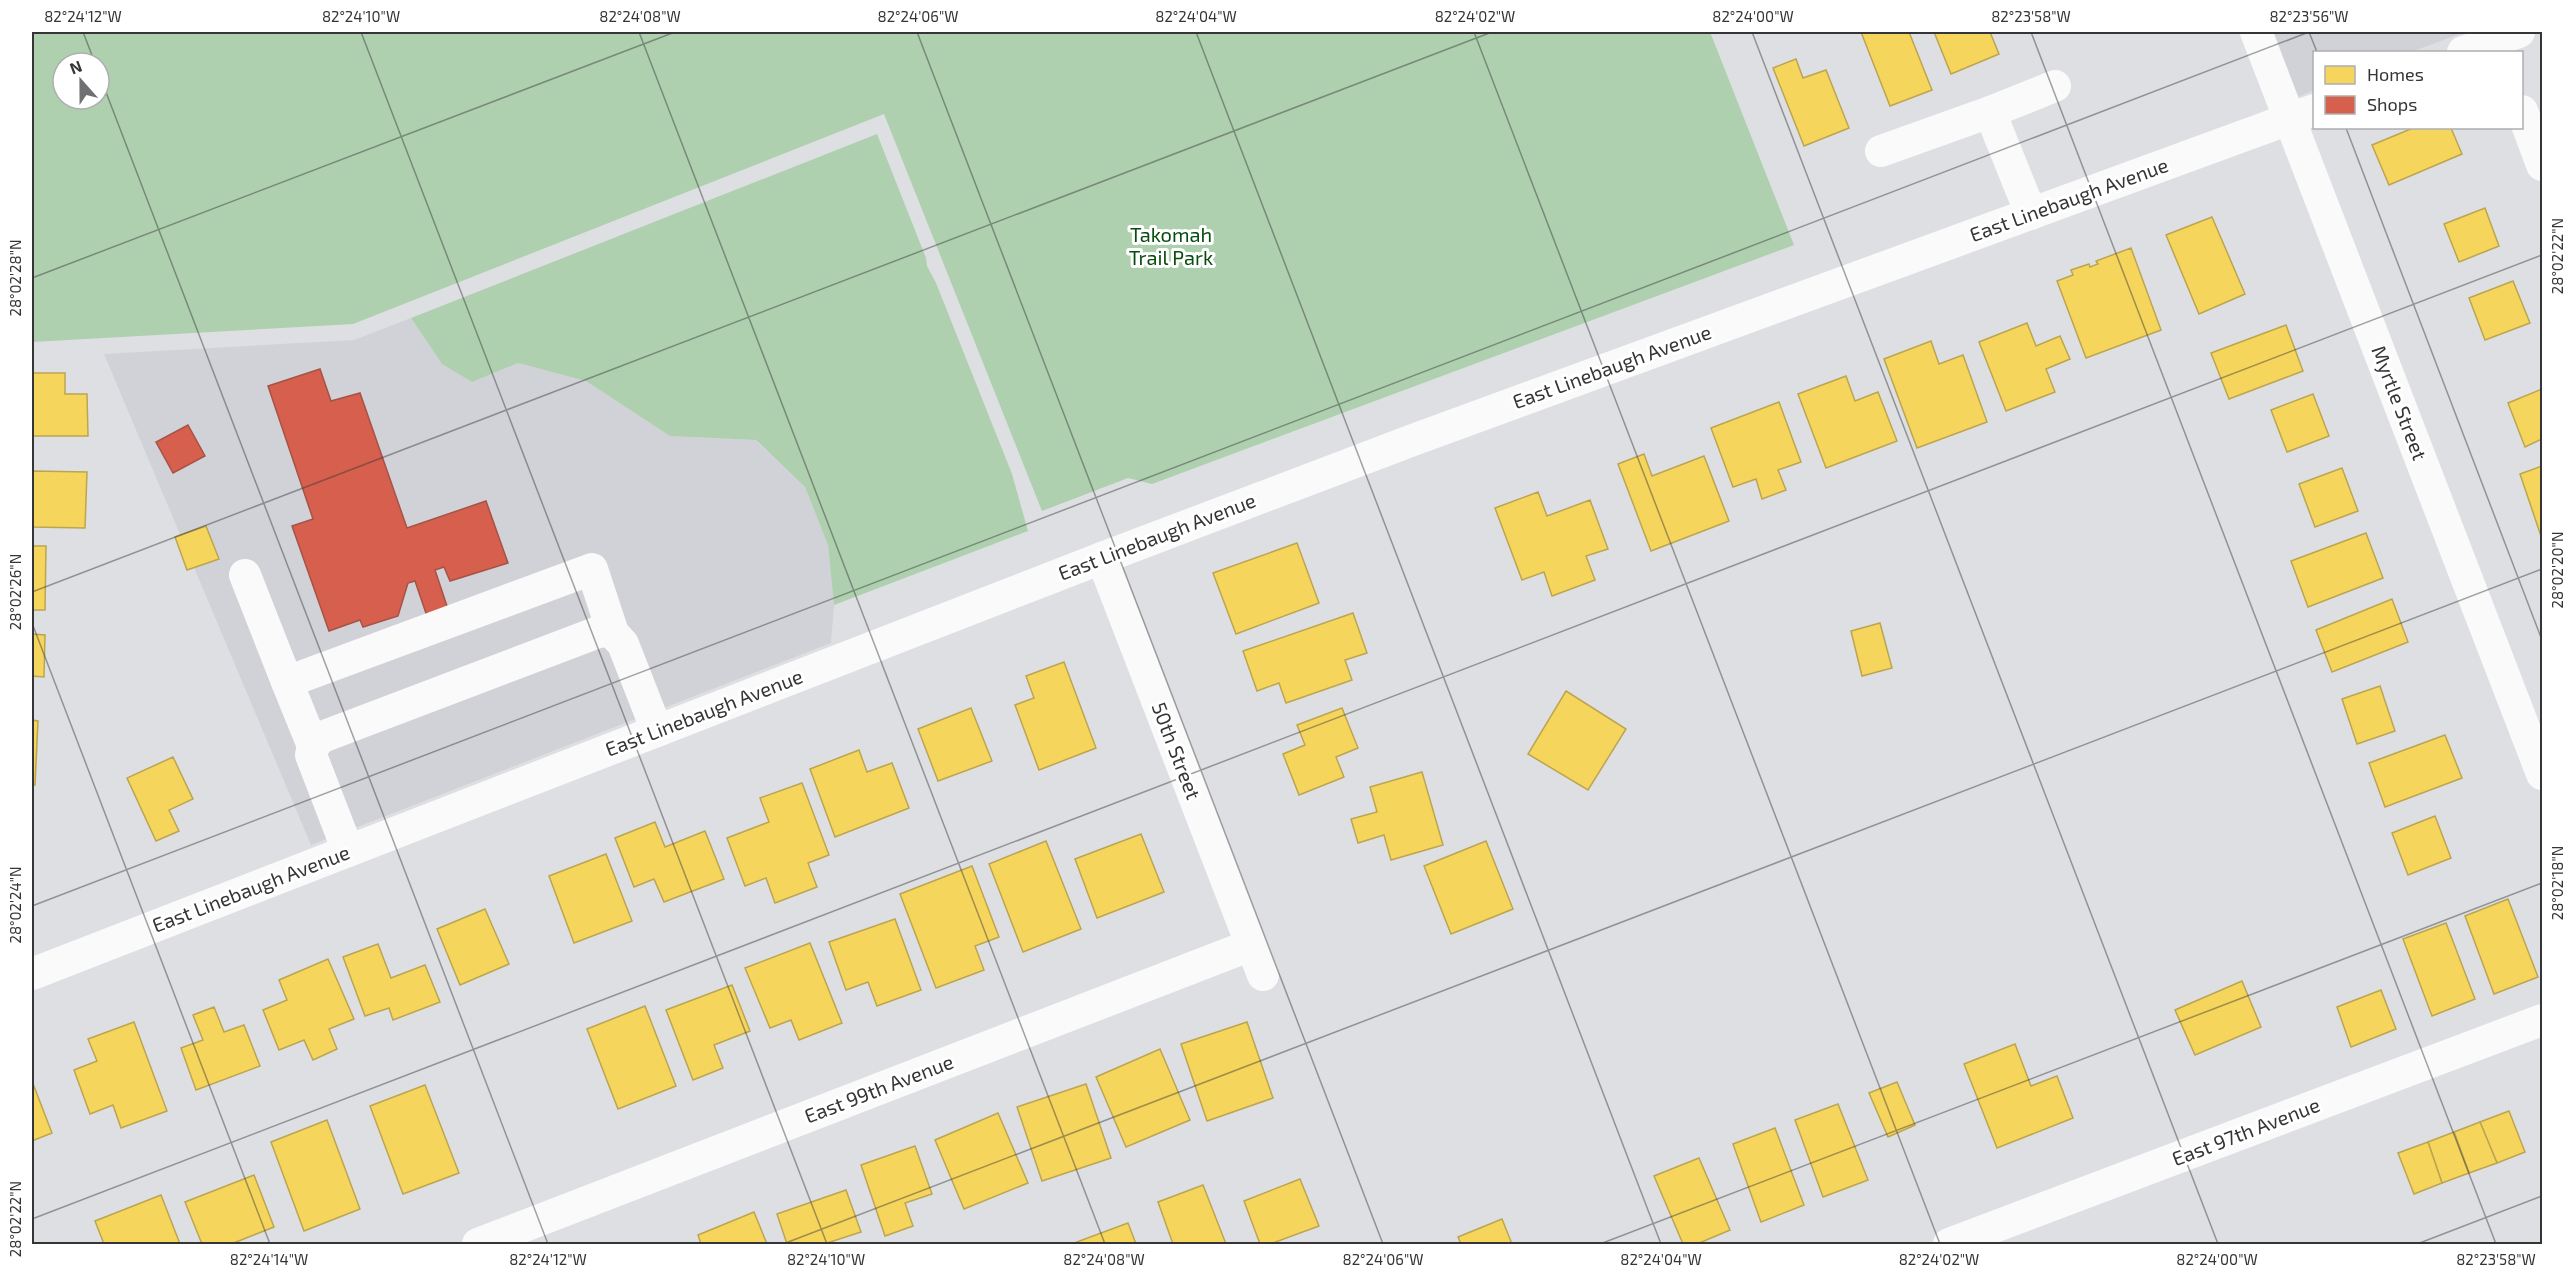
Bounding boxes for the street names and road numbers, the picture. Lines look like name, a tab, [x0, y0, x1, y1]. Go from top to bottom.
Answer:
street label: East Linebaugh Avenue	[1966, 152, 2171, 246]
street label: East Linebaugh Avenue	[1509, 319, 1714, 413]
street label: Myrtle Street	[2367, 342, 2433, 464]
street label: East Linebaugh Avenue	[1055, 487, 1259, 585]
street label: East Linebaugh Avenue	[602, 663, 806, 761]
street label: 50th Street	[1147, 699, 1207, 803]
street label: East Linebaugh Avenue	[149, 839, 353, 937]
street label: East 99th Avenue	[801, 1049, 956, 1127]
street label: East 97th Avenue	[2168, 1092, 2323, 1170]

